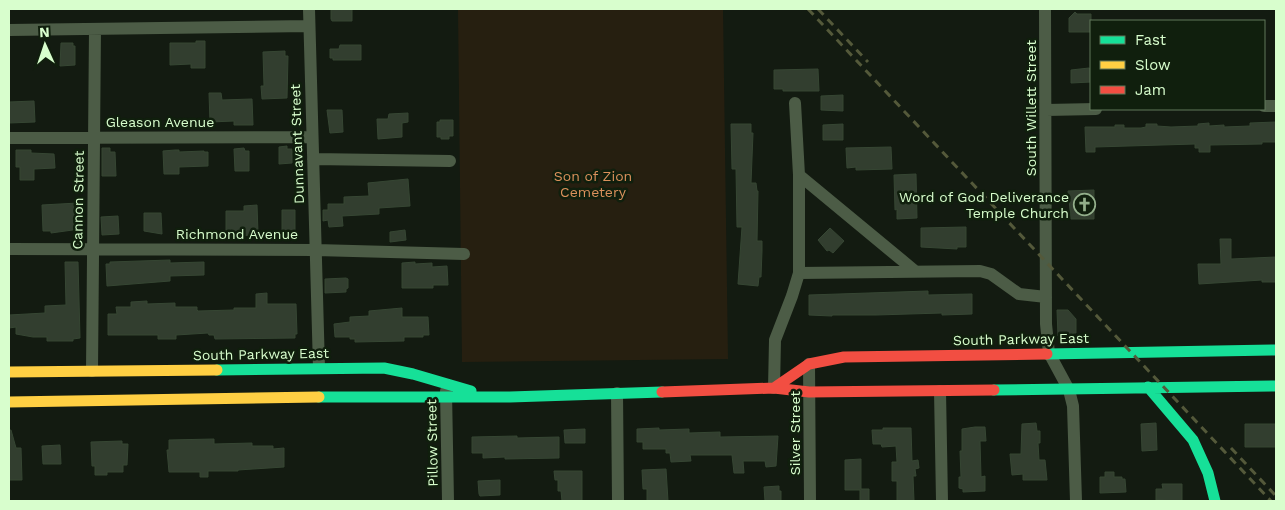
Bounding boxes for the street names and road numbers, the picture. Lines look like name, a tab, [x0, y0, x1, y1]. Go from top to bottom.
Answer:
street label: South Willett Street	[1023, 40, 1039, 176]
street label: Dunnavant Street	[287, 84, 307, 204]
street label: Gleason Avenue	[106, 114, 214, 130]
street label: Cannon Street	[69, 150, 87, 250]
street label: Richmond Avenue	[176, 226, 298, 242]
street label: South Parkway East	[953, 330, 1089, 348]
street label: South Parkway East	[193, 345, 329, 363]
street label: Silver Street	[787, 391, 803, 475]
street label: Pillow Street	[423, 399, 441, 487]

